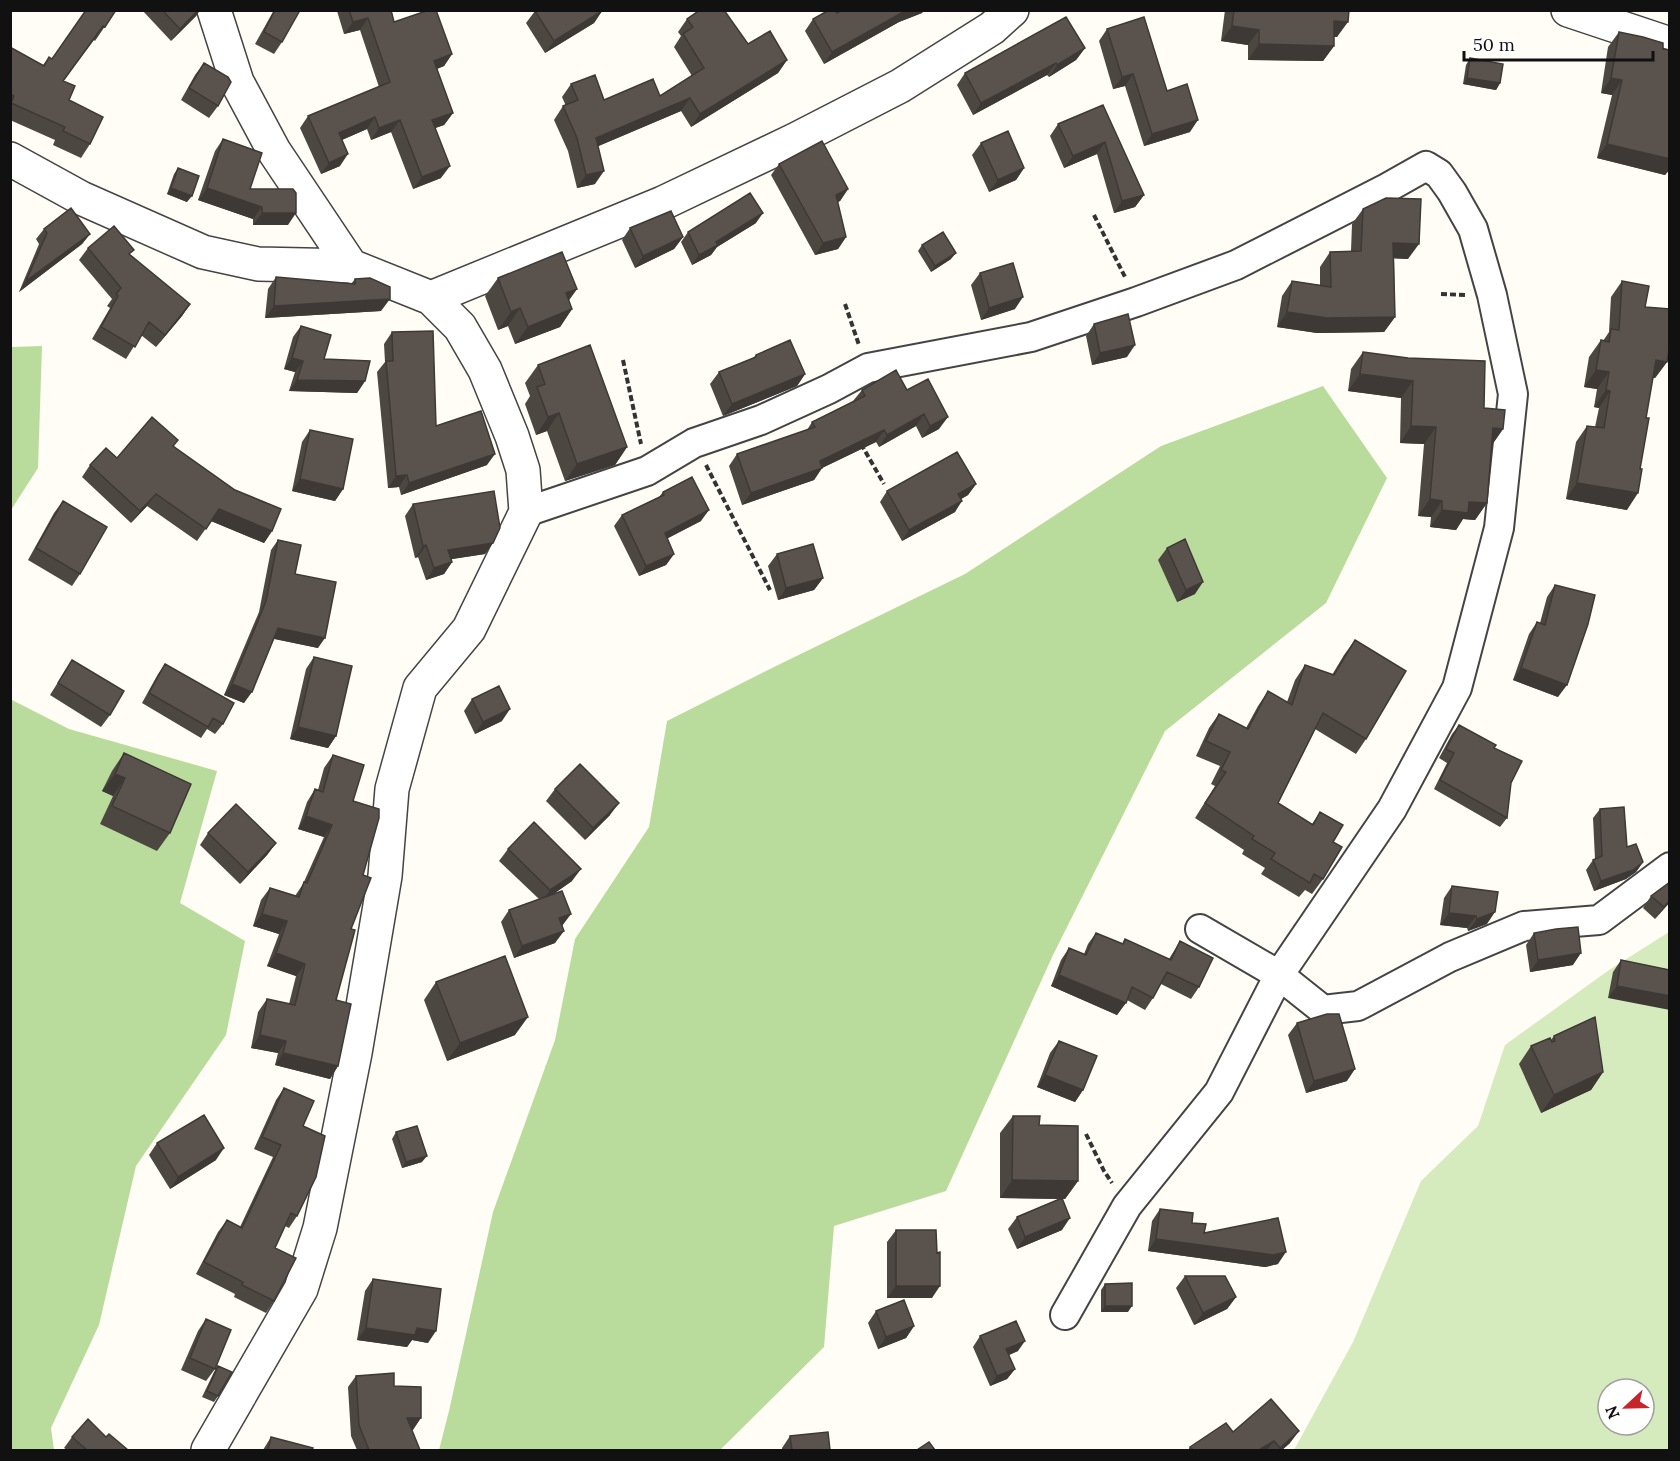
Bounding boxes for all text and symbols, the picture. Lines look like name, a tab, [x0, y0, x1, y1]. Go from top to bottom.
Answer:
scale bar	[1464, 24, 1653, 62]
text: 50 m	[1473, 33, 1515, 56]
north arrow	[1596, 1377, 1656, 1437]
text: N	[1601, 1403, 1624, 1422]

